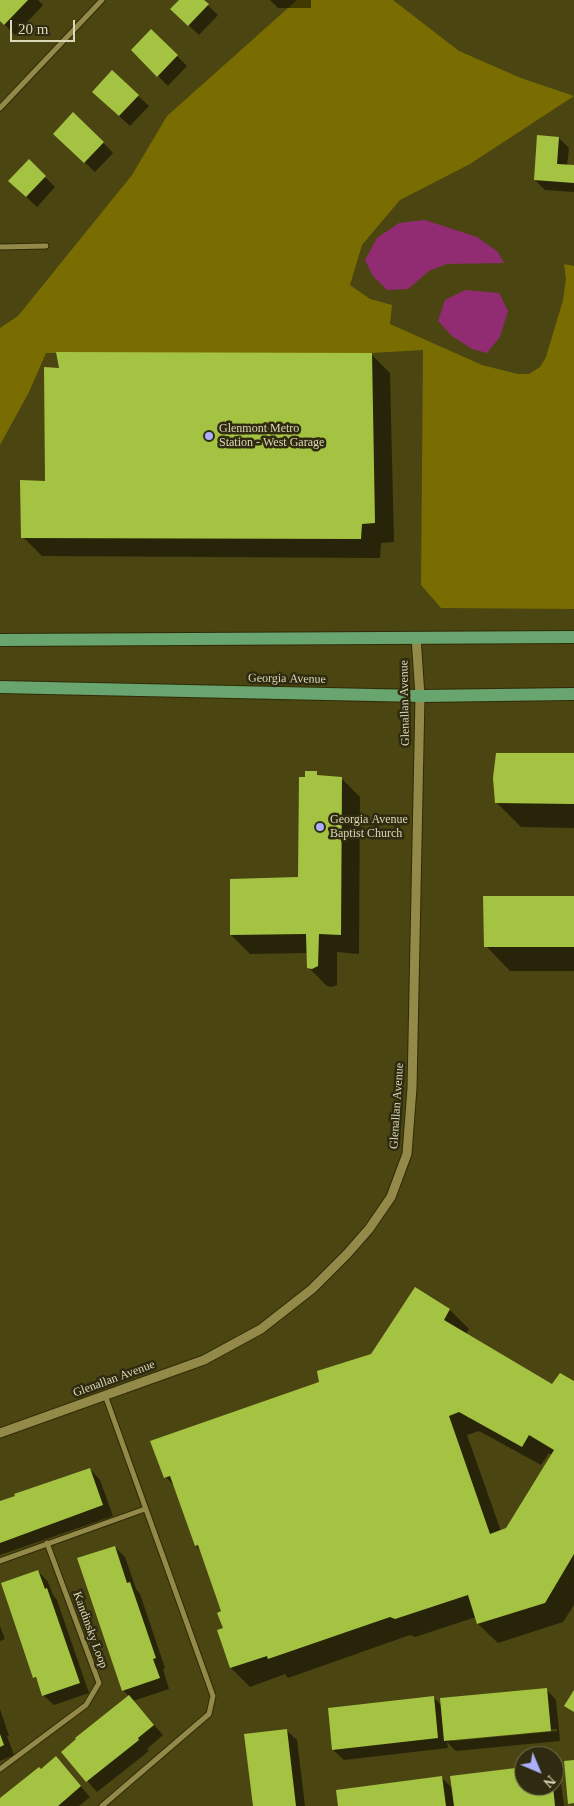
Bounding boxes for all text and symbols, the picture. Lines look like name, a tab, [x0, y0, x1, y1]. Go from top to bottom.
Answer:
scale bar	[12, 10, 78, 42]
text: 20 m	[18, 21, 48, 37]
place label: Glenmont Metro Station - West Garage	[219, 422, 324, 450]
marker: Glenmont Metro Station - West Garage	[203, 430, 215, 442]
street label: Glenallan Avenue	[397, 660, 413, 746]
street label: Georgia Avenue	[248, 671, 326, 687]
place label: Georgia Avenue Baptist Church	[330, 813, 408, 841]
marker: Georgia Avenue Baptist Church	[314, 821, 326, 833]
street label: Glenallan Avenue	[387, 1063, 407, 1149]
street label: Glenallan Avenue	[71, 1358, 157, 1400]
street label: Kandinsky Loop	[69, 1590, 111, 1670]
north arrow	[514, 1746, 564, 1796]
text: N	[540, 1772, 558, 1790]

